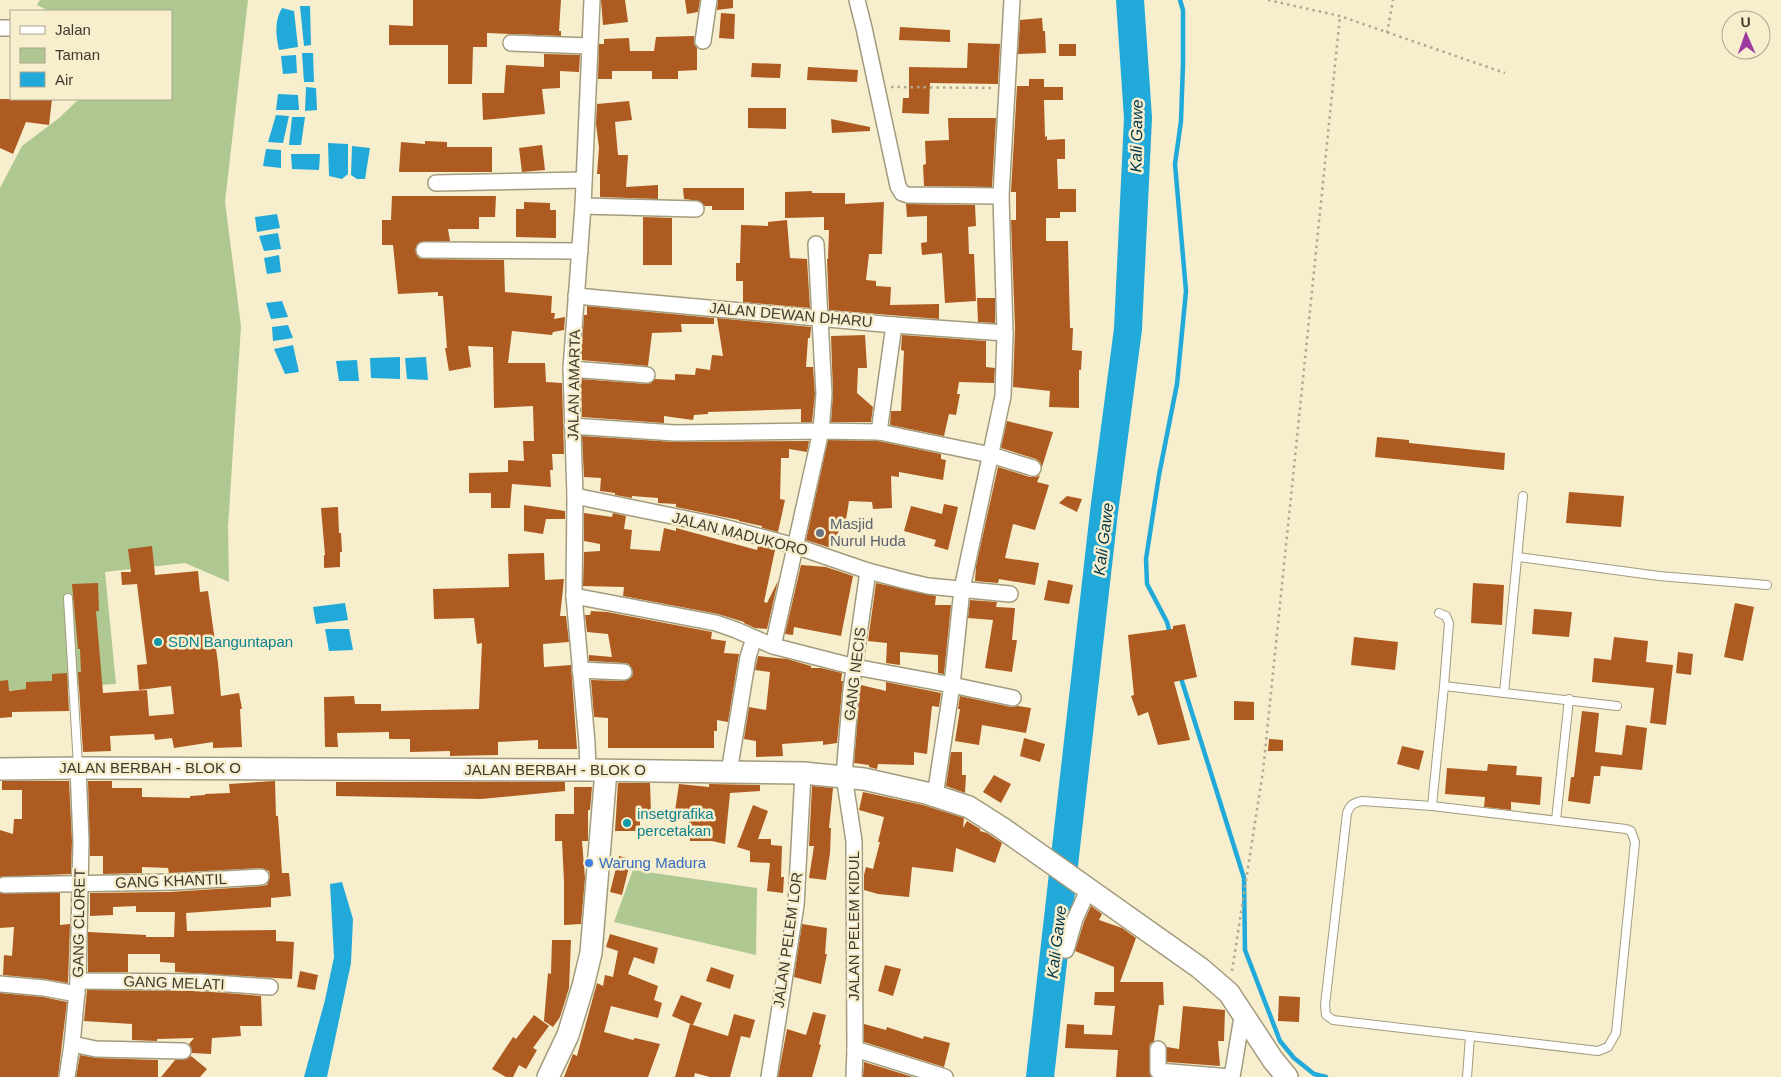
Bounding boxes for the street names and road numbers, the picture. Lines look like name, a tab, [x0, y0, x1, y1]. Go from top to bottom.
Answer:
street label: JALAN DEWAN DHARU	[709, 299, 873, 330]
street label: JALAN AMARTA	[564, 329, 583, 441]
street label: JALAN MADUKORO	[671, 508, 810, 559]
street label: GANG NECIS	[840, 626, 869, 722]
street label: JALAN BERBAH - BLOK O	[59, 759, 241, 776]
street label: JALAN BERBAH - BLOK O	[464, 761, 646, 778]
street label: JALAN PELEM KIDUL	[845, 851, 862, 1001]
street label: GANG CLORET	[69, 868, 88, 978]
street label: GANG KHANTIL	[115, 870, 227, 891]
street label: JALAN PELEM LOR	[770, 871, 805, 1009]
street label: GANG MELATI	[123, 972, 225, 993]

